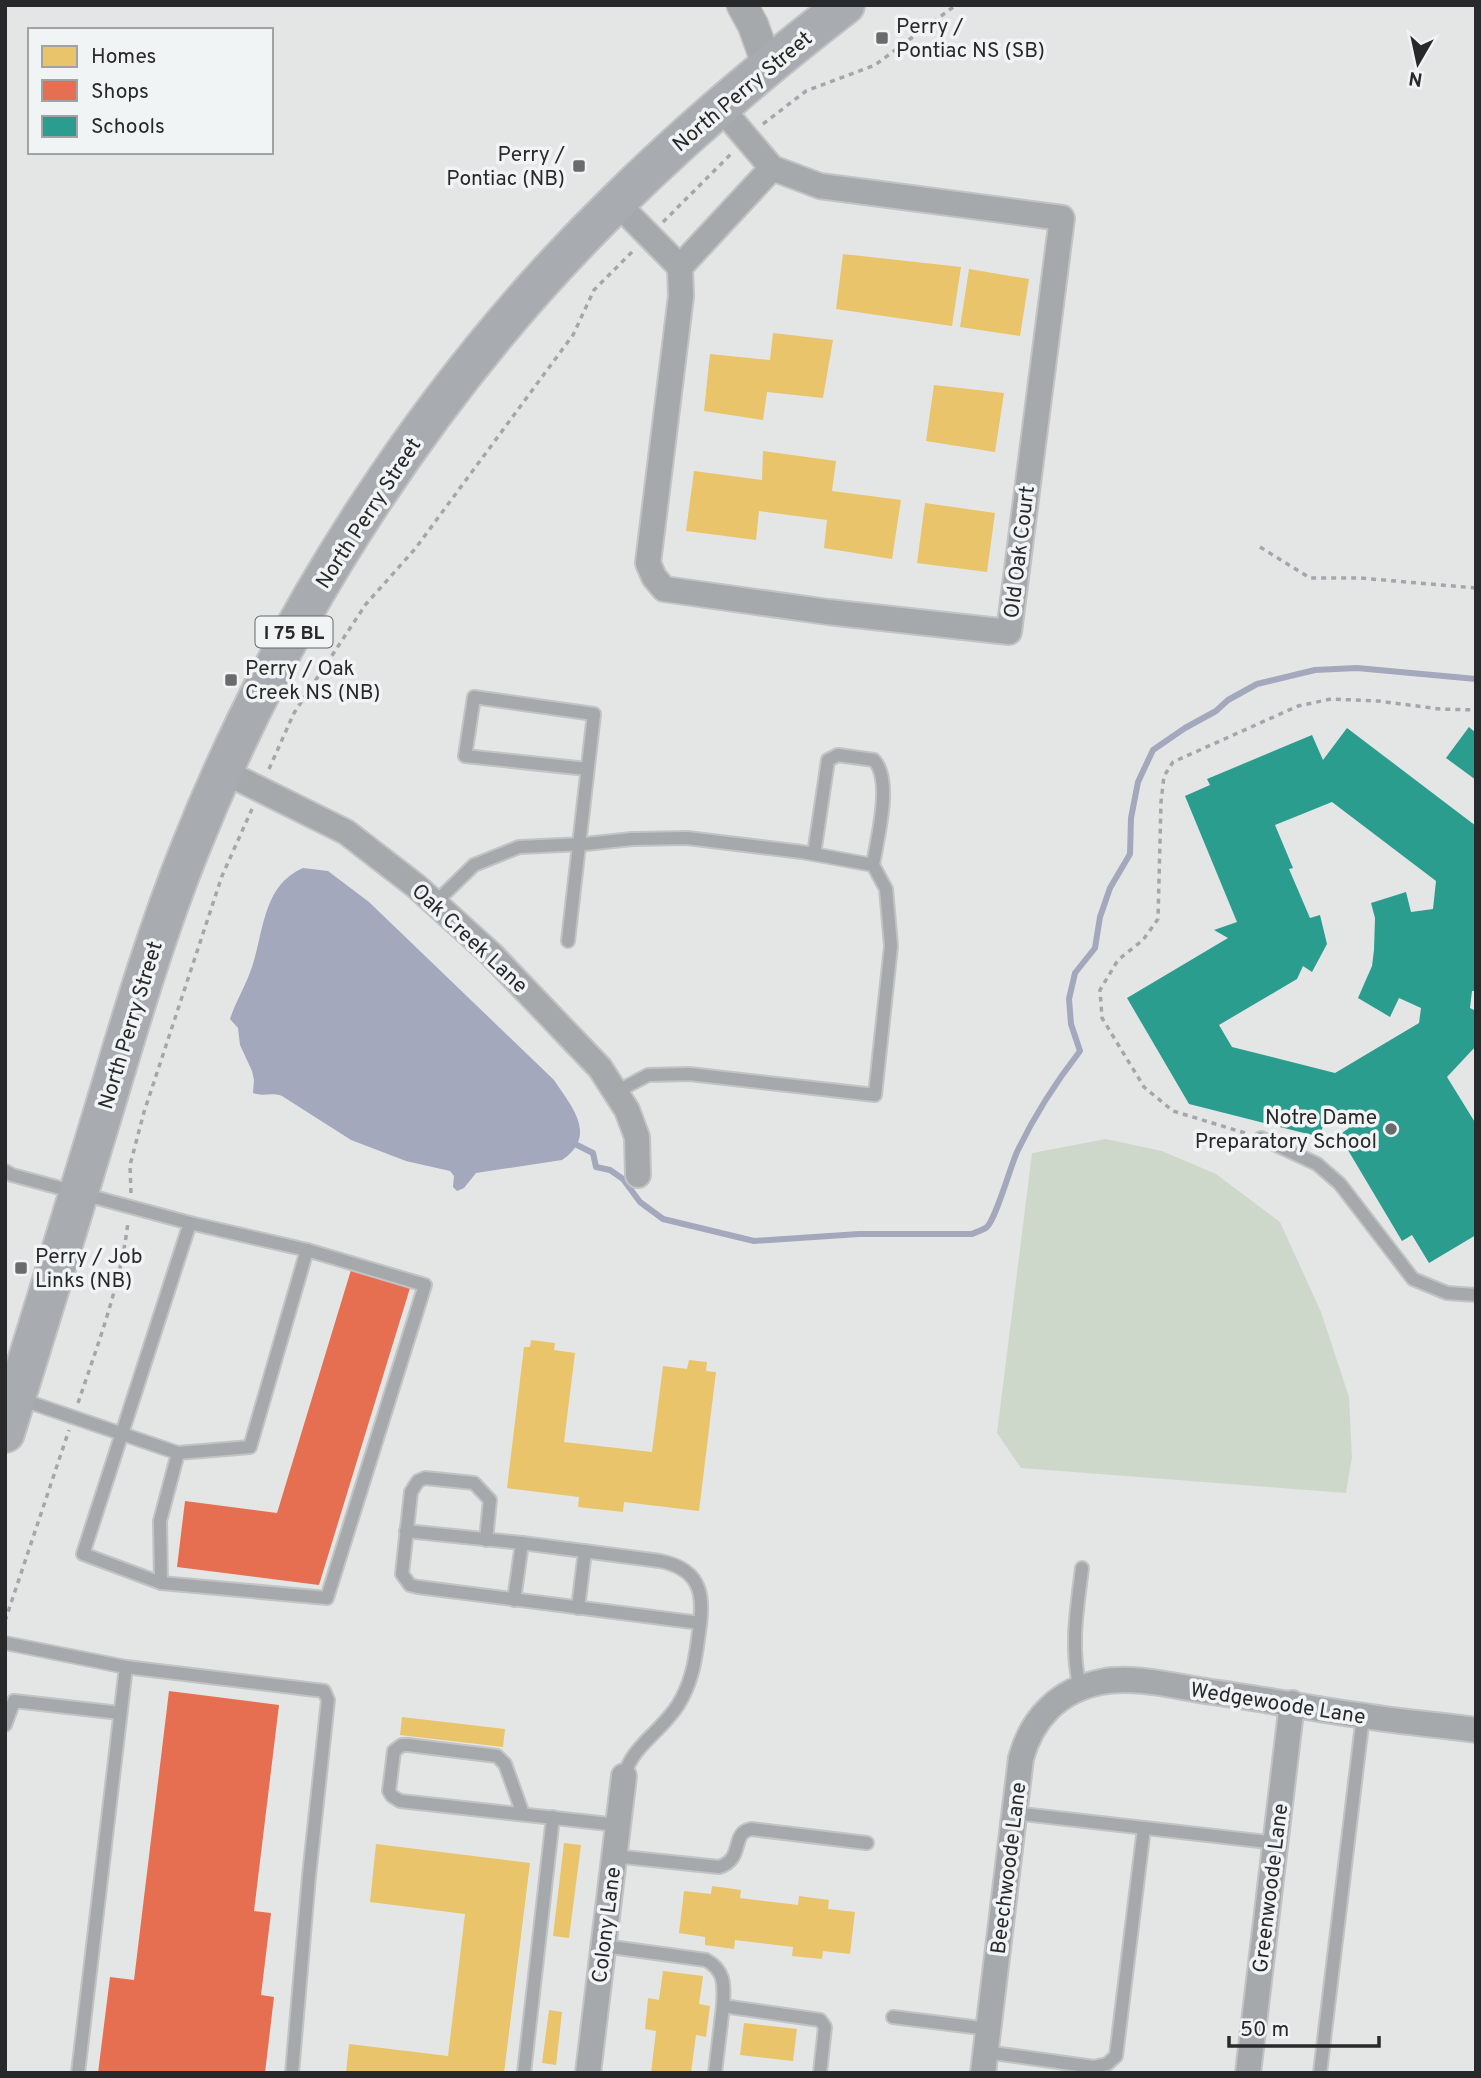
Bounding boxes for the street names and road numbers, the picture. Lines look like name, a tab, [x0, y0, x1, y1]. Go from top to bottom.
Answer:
street label: North Perry Street	[667, 26, 818, 159]
street label: North Perry Street	[310, 433, 428, 594]
street label: Old Oak Court	[999, 484, 1042, 620]
road number: I 75 BL	[256, 617, 332, 648]
street label: Oak Creek Lane	[405, 878, 533, 1000]
street label: North Perry Street	[93, 938, 170, 1113]
street label: Wedgewoode Lane	[1188, 1677, 1367, 1732]
street label: Beechwoode Lane	[986, 1781, 1033, 1956]
street label: Greenwoode Lane	[1248, 1802, 1295, 1974]
street label: Colony Lane	[587, 1866, 628, 1985]

